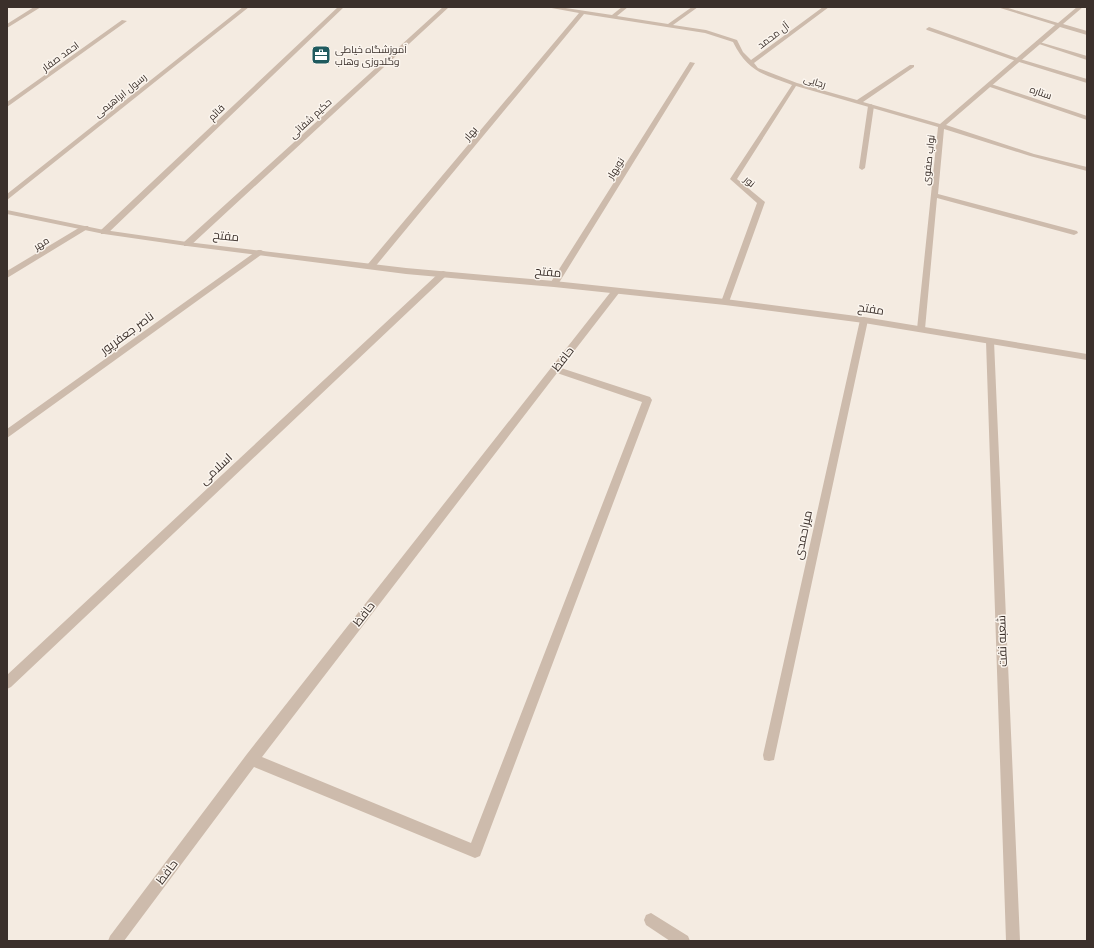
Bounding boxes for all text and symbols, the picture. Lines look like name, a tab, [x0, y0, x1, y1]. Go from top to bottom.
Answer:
street label: آل محمد	[754, 18, 792, 52]
street label: احمد صفار	[38, 38, 82, 75]
place label: آموزشگاه خیاطی وگلدوزی وهاب	[335, 42, 407, 68]
office icon: آموزشگاه خیاطی وگلدوزی وهاب	[310, 44, 332, 66]
street label: رسول ابراهیمی	[91, 70, 149, 120]
street label: رجایی	[802, 71, 828, 91]
street label: ستاره	[1028, 82, 1054, 102]
street label: حکیم شفائی	[286, 95, 335, 142]
street label: قائم	[205, 101, 228, 124]
street label: بهار	[459, 123, 480, 144]
street label: نواب صفوی	[918, 134, 938, 186]
street label: نوبهار	[602, 154, 627, 182]
street label: نور	[740, 171, 759, 190]
street label: مفتح	[212, 226, 240, 245]
street label: مهر	[30, 233, 51, 254]
street label: مفتح	[534, 262, 562, 281]
street label: مفتح	[857, 298, 885, 319]
street label: ناصر جعفرپور	[96, 307, 158, 359]
street label: حافظ	[548, 343, 578, 375]
street label: اسلامی	[195, 449, 236, 488]
street label: میراحمدی	[789, 509, 816, 561]
street label: حافظ	[349, 598, 379, 630]
street label: شعبه نفت	[992, 615, 1011, 667]
street label: حافظ	[152, 856, 182, 888]

